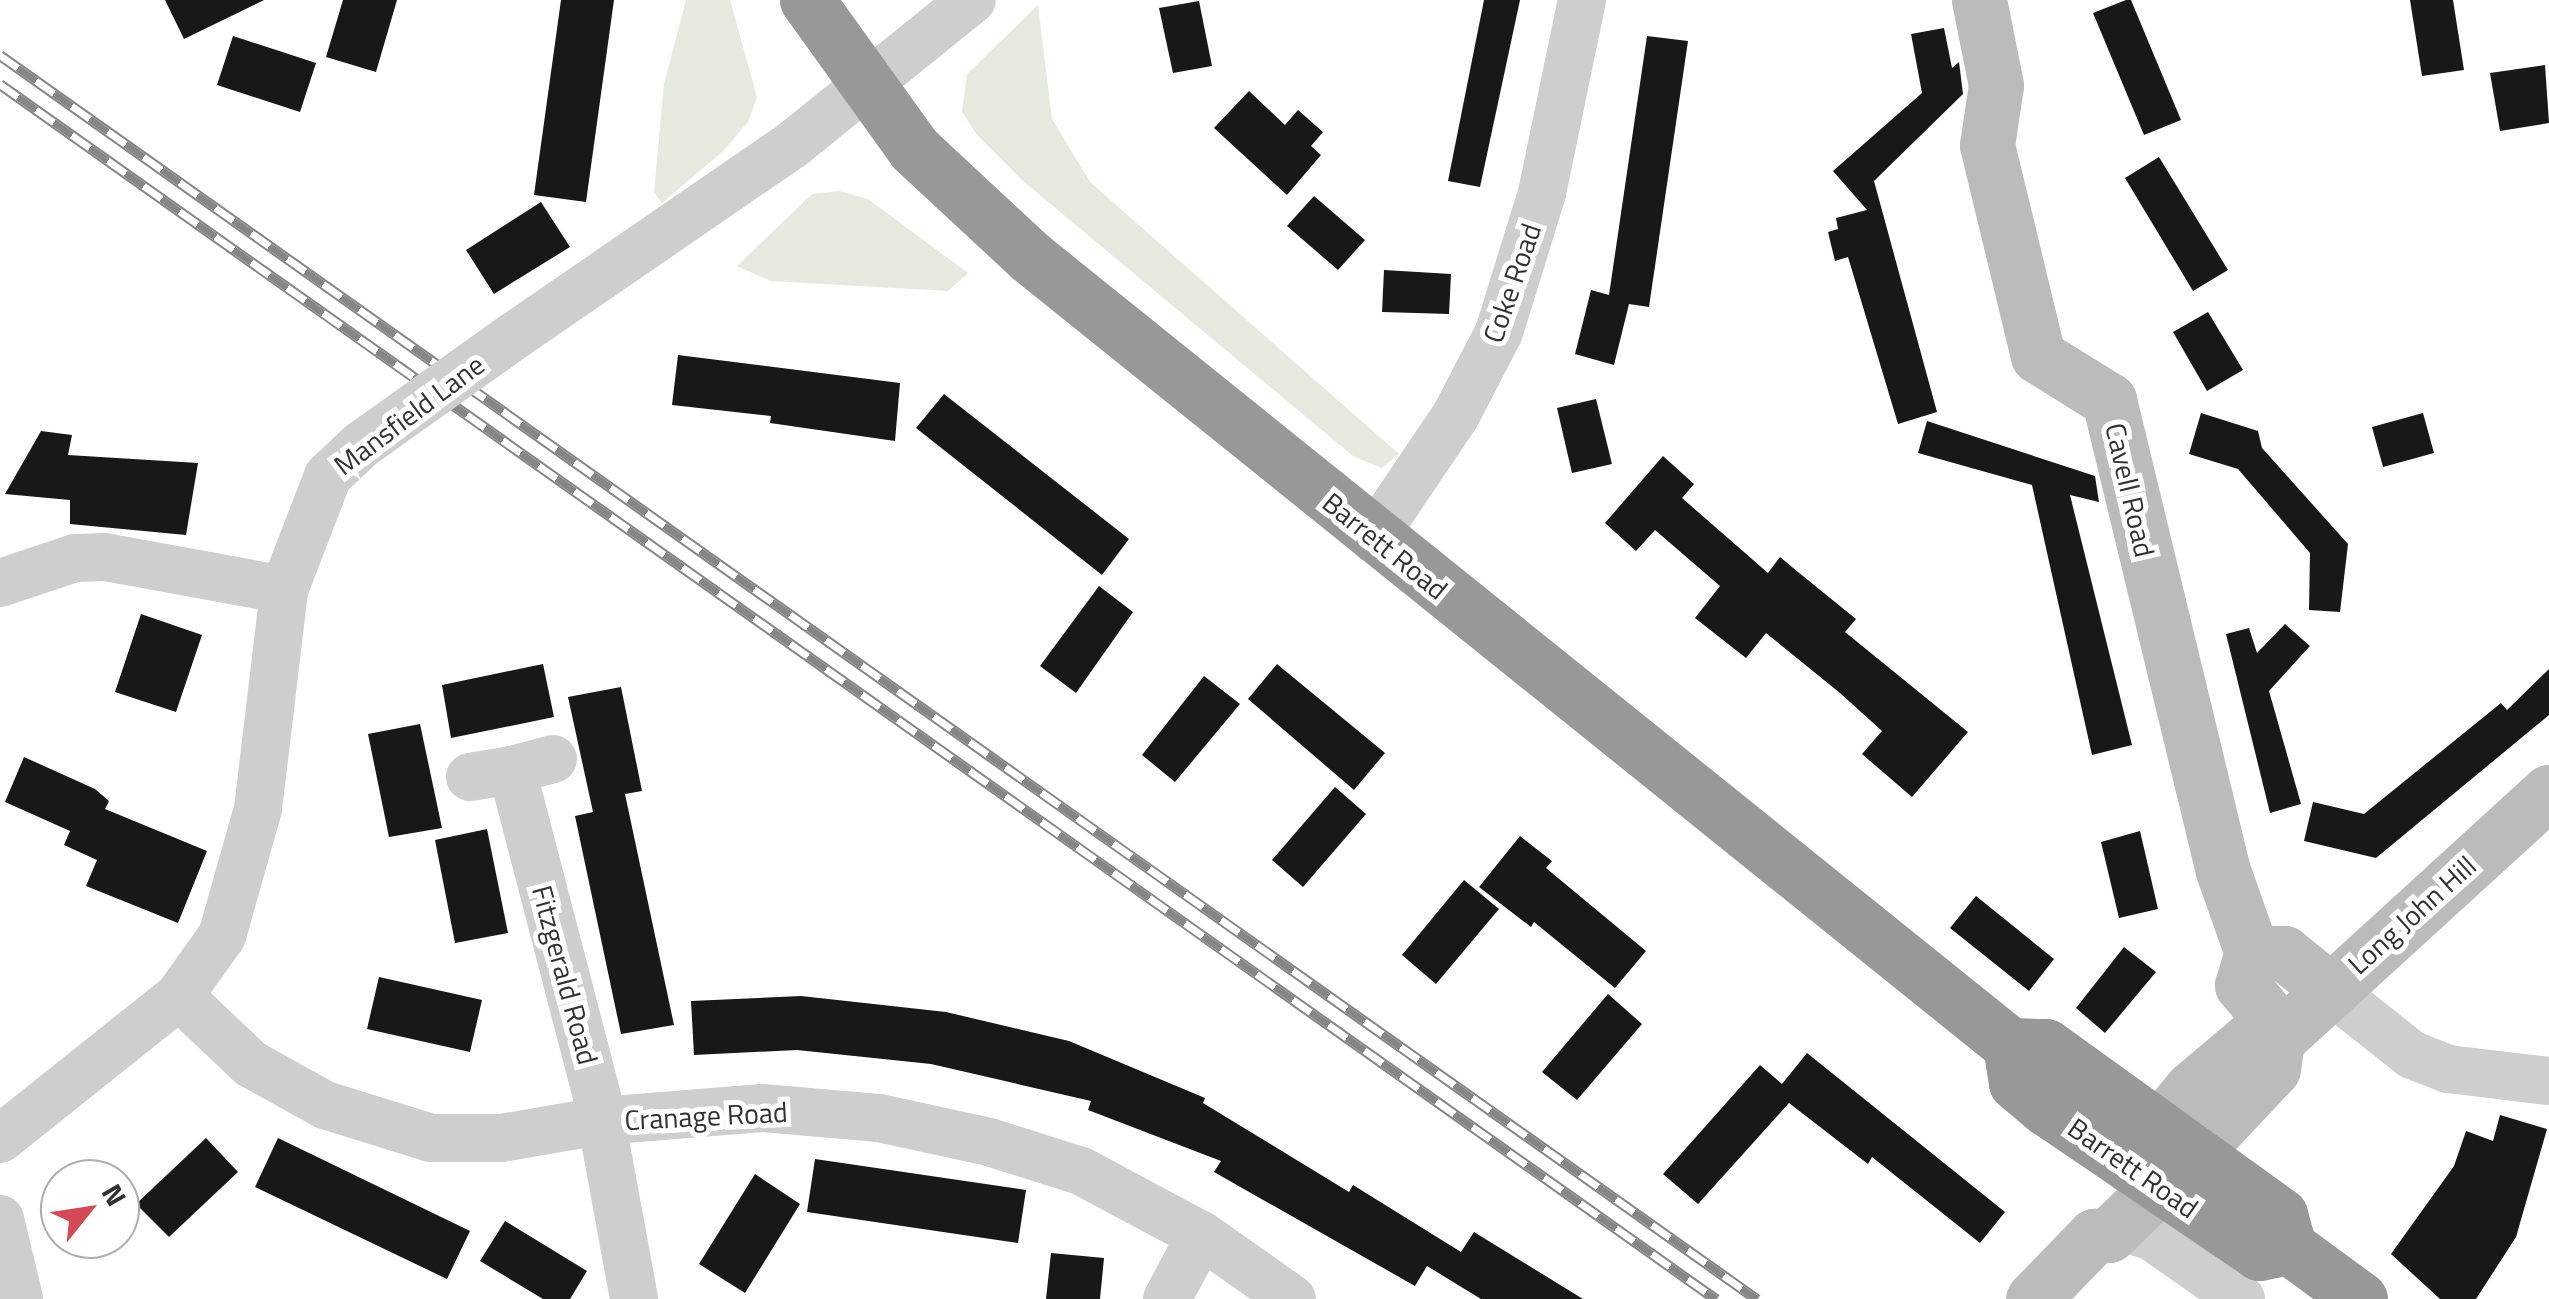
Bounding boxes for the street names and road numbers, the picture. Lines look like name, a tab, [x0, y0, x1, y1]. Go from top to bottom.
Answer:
street label: Coke Road	[1476, 219, 1548, 347]
street label: Mansfield Lane	[327, 348, 491, 482]
street label: Cavell Road	[2098, 420, 2162, 560]
street label: Barrett Road	[1316, 485, 1454, 607]
street label: Long John Hill	[2341, 849, 2483, 981]
street label: Fitzgerald Road	[525, 882, 605, 1068]
street label: Cranage Road	[624, 1095, 788, 1137]
street label: Barrett Road	[2062, 1111, 2204, 1225]

